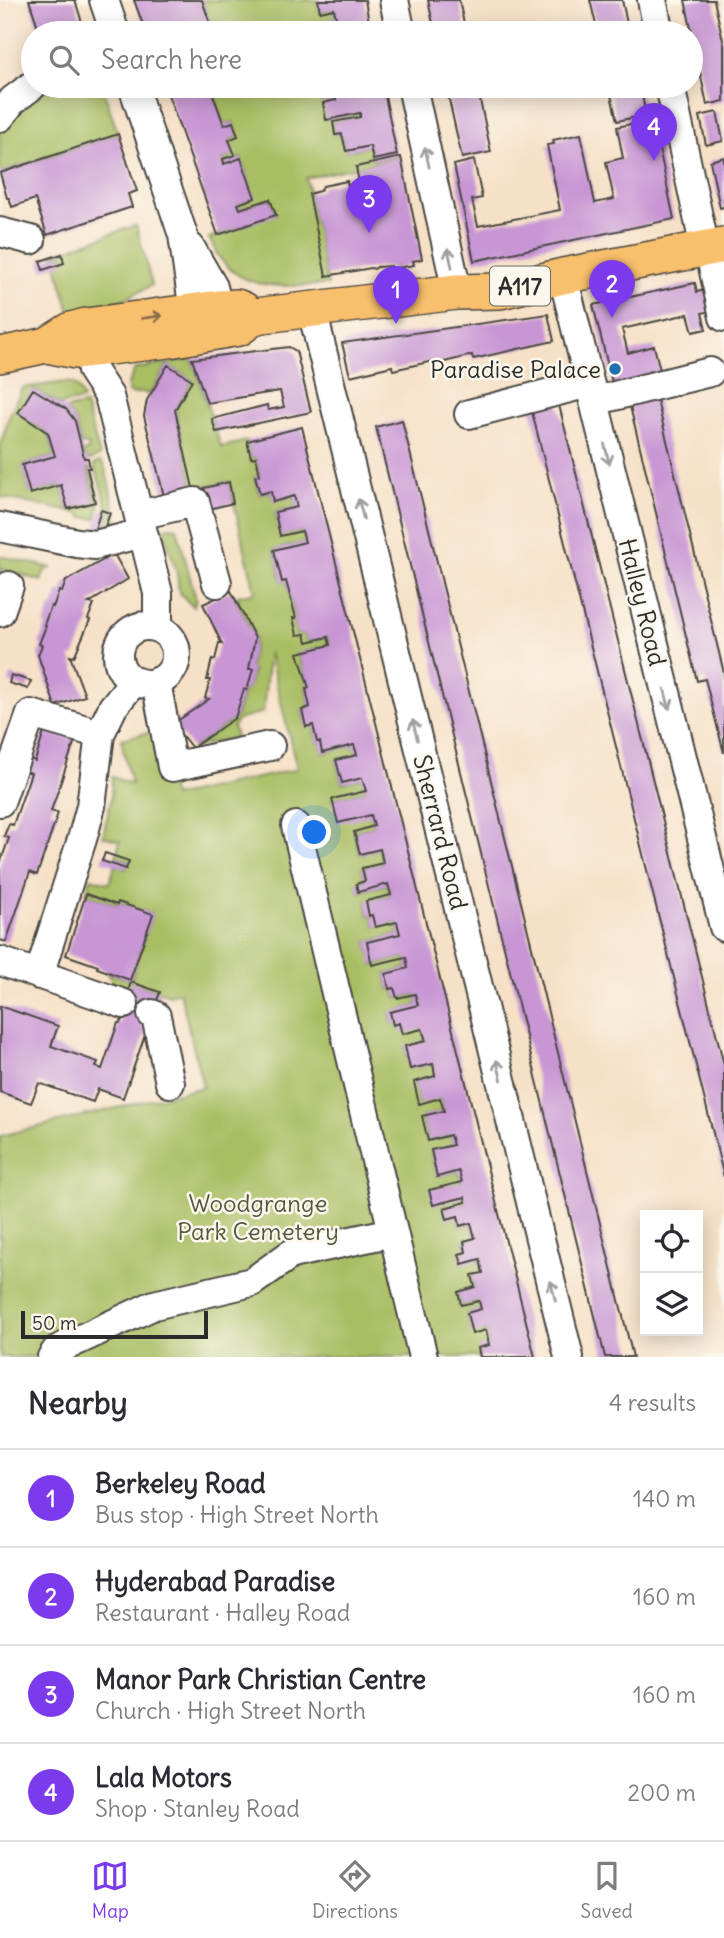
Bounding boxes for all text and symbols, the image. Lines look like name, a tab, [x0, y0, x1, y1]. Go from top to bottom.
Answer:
search box	[21, 21, 703, 98]
icon: search	[45, 41, 83, 79]
text: Search here	[101, 43, 242, 76]
pin: 4	[631, 103, 677, 161]
one-way arrow	[420, 146, 434, 169]
pin: 3	[346, 175, 392, 233]
one-way arrow	[442, 247, 456, 270]
pin: 2	[589, 260, 635, 318]
pin: 1	[373, 266, 419, 324]
road number: A117	[490, 266, 550, 306]
one-way arrow	[141, 310, 163, 323]
place label: Paradise Palace	[430, 354, 601, 384]
marker: Paradise Palace	[607, 361, 623, 377]
one-way arrow	[601, 442, 614, 465]
one-way arrow	[354, 498, 367, 521]
street label: Halley Road	[613, 535, 673, 669]
one-way arrow	[661, 687, 674, 710]
one-way arrow	[408, 719, 421, 742]
street label: Sherrard Road	[407, 751, 475, 913]
your location	[297, 815, 331, 849]
one-way arrow	[492, 1059, 505, 1082]
park label: Woodgrange Park Cemetery	[177, 1188, 339, 1246]
map controls	[640, 1210, 703, 1336]
button: locate	[640, 1210, 703, 1273]
button: layers	[640, 1273, 703, 1336]
one-way arrow	[546, 1280, 559, 1303]
scale bar	[21, 1308, 208, 1340]
text: 50 m	[32, 1311, 77, 1335]
text: Nearby	[28, 1384, 128, 1422]
text: 4 results	[609, 1388, 696, 1417]
text: Berkeley Road	[95, 1467, 265, 1500]
text: 1	[46, 1484, 56, 1513]
text: 140 m	[633, 1484, 696, 1513]
text: Bus stop · High Street North	[95, 1500, 379, 1529]
text: Hyderabad Paradise	[95, 1565, 335, 1598]
text: 2	[45, 1582, 57, 1611]
text: 160 m	[633, 1582, 696, 1611]
text: Restaurant · Halley Road	[95, 1598, 350, 1627]
text: Manor Park Christian Centre	[95, 1663, 426, 1696]
text: 3	[44, 1680, 58, 1709]
text: 160 m	[633, 1680, 696, 1709]
text: Church · High Street North	[95, 1696, 366, 1725]
text: Lala Motors	[95, 1761, 232, 1794]
text: 4	[44, 1778, 58, 1807]
text: 200 m	[627, 1778, 696, 1807]
text: Shop · Stanley Road	[95, 1794, 300, 1823]
tab: Map	[91, 1857, 129, 1923]
tab: Directions	[312, 1857, 398, 1923]
tab: Saved	[581, 1857, 633, 1923]

